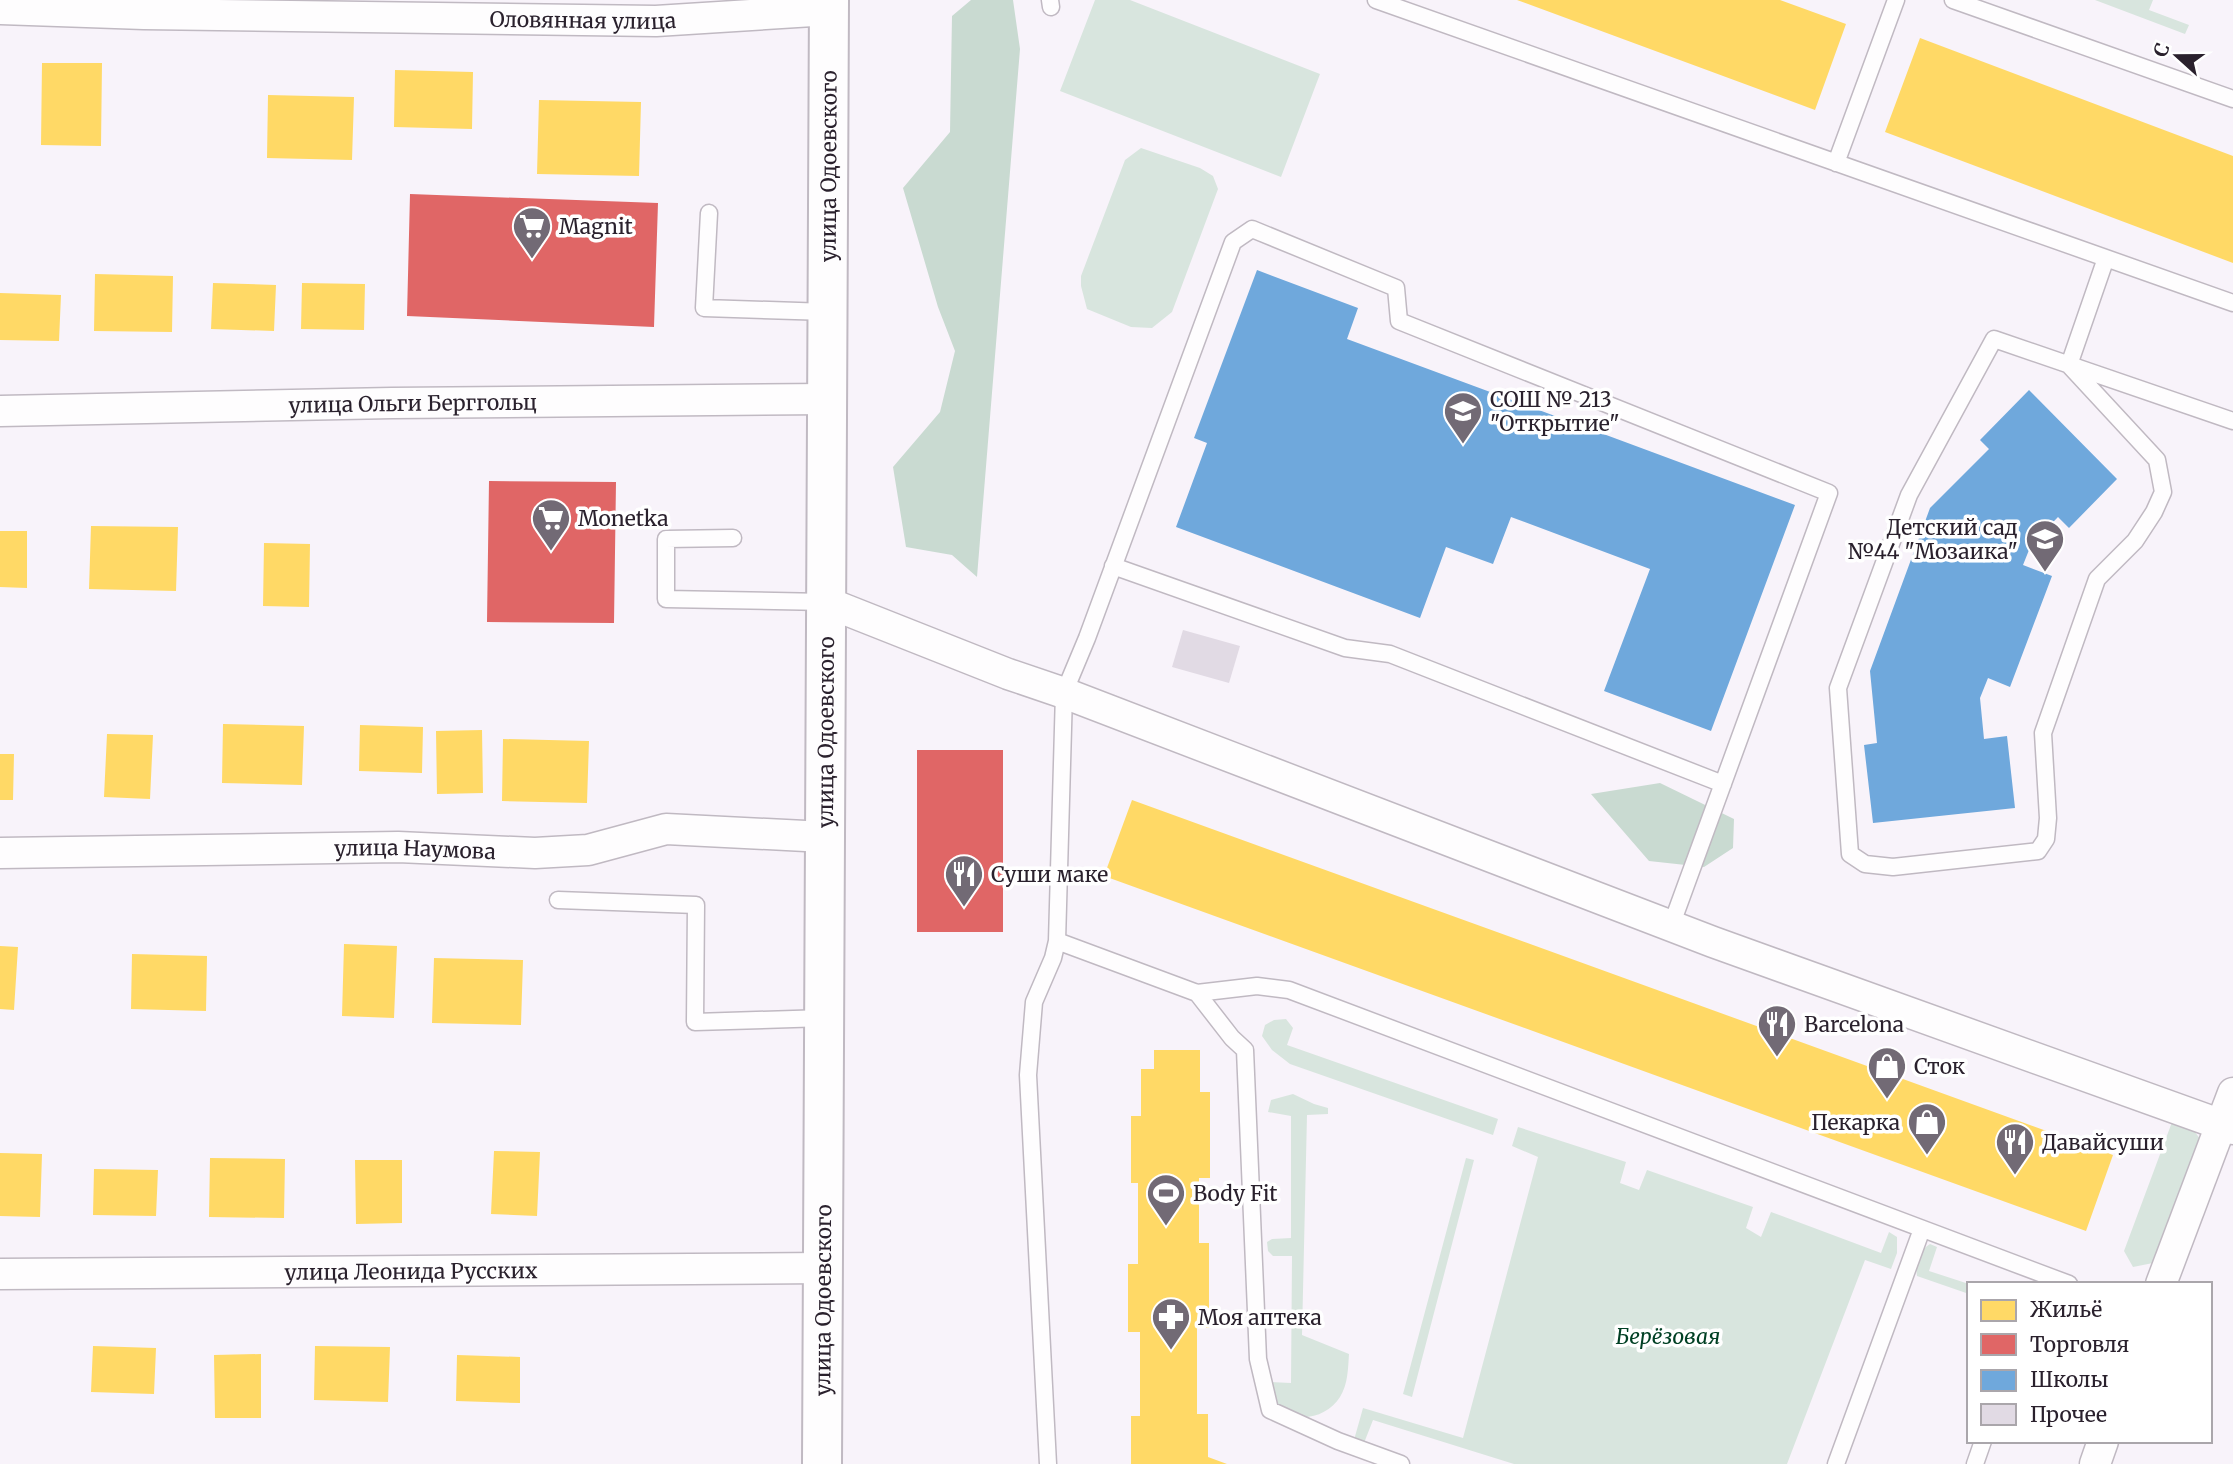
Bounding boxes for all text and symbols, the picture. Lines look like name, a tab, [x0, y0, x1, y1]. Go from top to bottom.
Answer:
street label: Оловянная улица	[489, 5, 677, 35]
north arrow	[2142, 21, 2212, 91]
text: С	[2148, 40, 2175, 60]
street label: улица Одоевского	[814, 70, 842, 262]
supermarket icon: Magnit	[511, 205, 553, 260]
place label: Magnit	[559, 213, 633, 240]
place label: СОШ № 213 "Открытие"	[1490, 386, 1620, 437]
street label: улица Ольги Берггольц	[288, 388, 537, 419]
school or university icon: СОШ № 213 "Открытие"	[1442, 390, 1484, 445]
supermarket icon: Monetka	[530, 497, 572, 552]
place label: Monetka	[578, 505, 668, 532]
place label: Детский сад №44 "Мозаика"	[1848, 514, 2018, 565]
school or university icon: Детский сад №44 "Мозаика"	[2024, 518, 2066, 573]
street label: улица Одоевского	[812, 636, 839, 828]
street label: улица Наумова	[334, 833, 496, 865]
restaurant icon: Суши маке	[943, 853, 985, 908]
place label: Суши маке	[991, 861, 1108, 888]
restaurant icon: Barcelona	[1756, 1003, 1798, 1058]
place label: Barcelona	[1804, 1011, 1904, 1038]
shop icon: Сток	[1866, 1045, 1908, 1100]
place label: Сток	[1914, 1053, 1965, 1080]
shop icon: Пекарка	[1906, 1101, 1948, 1156]
place label: Пекарка	[1811, 1109, 1900, 1136]
restaurant icon: Давайсуши	[1994, 1121, 2036, 1176]
place label: Давайсуши	[2042, 1129, 2164, 1156]
sports icon: Body Fit	[1145, 1172, 1187, 1227]
place label: Body Fit	[1193, 1180, 1277, 1207]
street label: улица Одоевского	[809, 1204, 837, 1396]
street label: улица Леонида Русских	[284, 1257, 538, 1285]
legend	[1967, 1282, 2212, 1443]
pharmacy icon: Моя аптека	[1150, 1296, 1192, 1351]
text: Жильё	[2030, 1296, 2102, 1323]
place label: Моя аптека	[1198, 1304, 1322, 1331]
park label: Берёзовая	[1616, 1323, 1720, 1350]
text: Торговля	[2030, 1331, 2129, 1358]
text: Школы	[2030, 1366, 2108, 1393]
text: Прочее	[2030, 1401, 2107, 1428]

